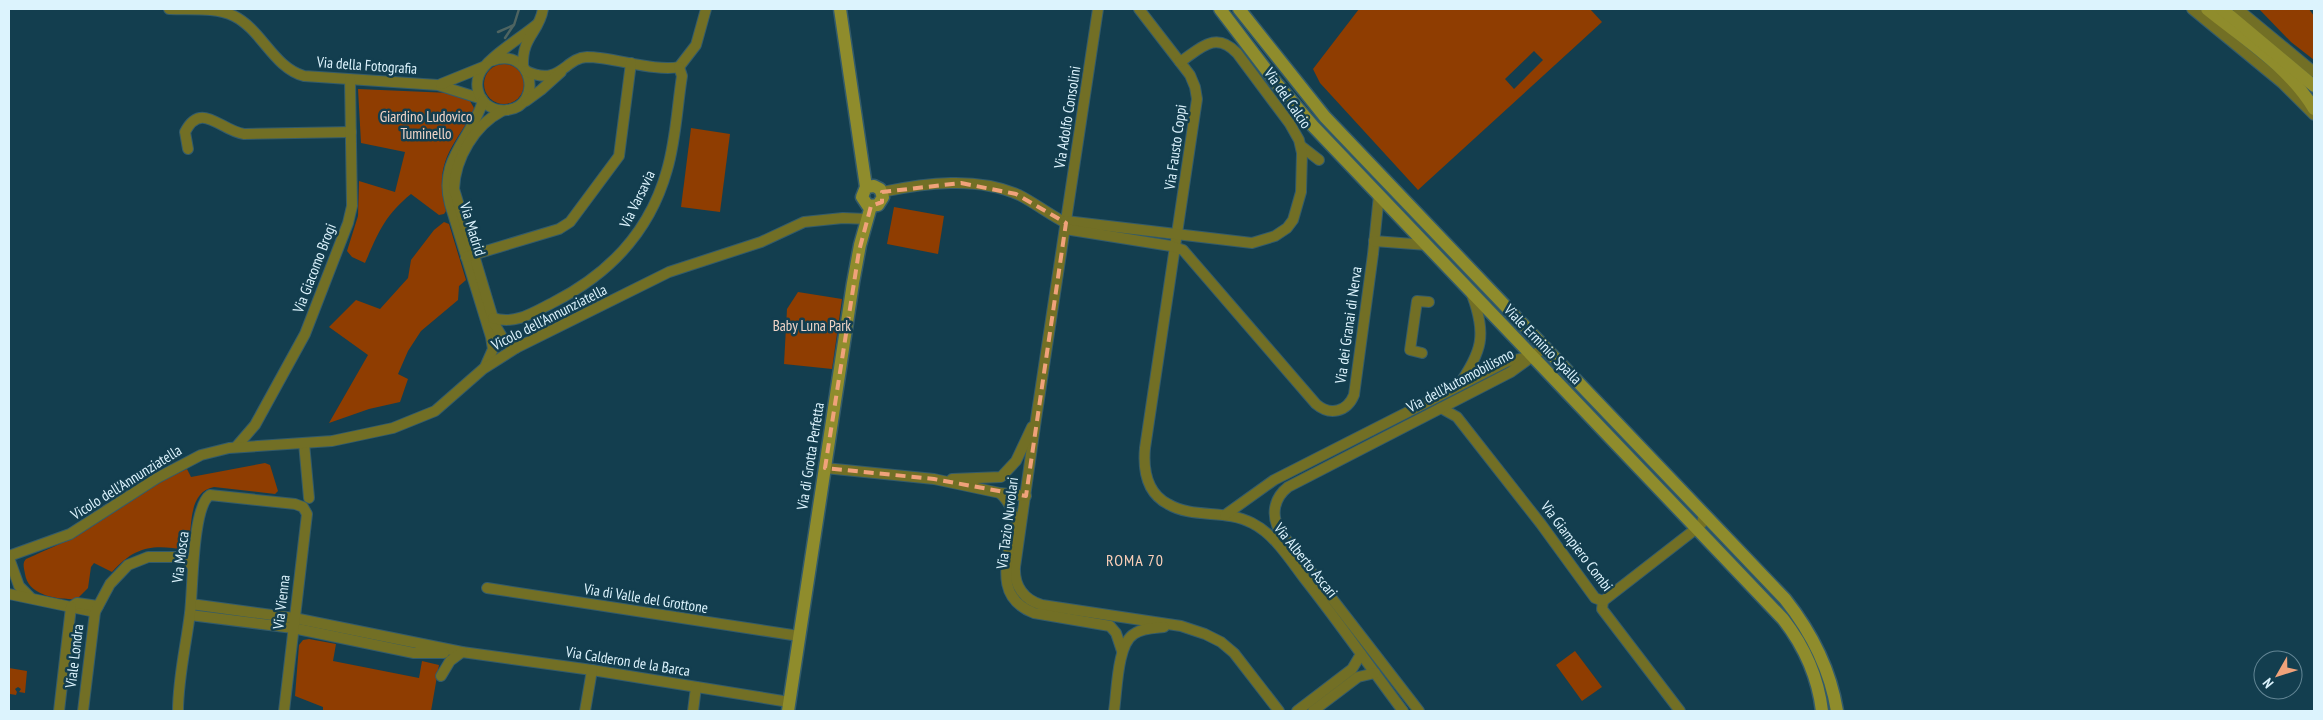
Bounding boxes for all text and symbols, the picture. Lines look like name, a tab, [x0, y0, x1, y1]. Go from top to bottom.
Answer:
street label: Via della Fotografia	[315, 52, 418, 78]
street label: Via del Calcio	[1260, 63, 1316, 132]
street label: Via Adolfo Consolini	[1049, 64, 1084, 171]
street label: Via Fausto Coppi	[1159, 103, 1190, 192]
park label: Giardino Ludovico Tuminello	[380, 107, 472, 143]
street label: Via Varsavia	[615, 167, 659, 232]
street label: Via Madrid	[456, 199, 490, 258]
street label: Via Giacomo Brogi	[288, 221, 340, 316]
street label: Via dei Granai di Nerva	[1330, 265, 1366, 386]
street label: Vicolo dell'Annunziatella	[487, 280, 610, 355]
street label: Viale Erminio Spalla	[1499, 299, 1586, 388]
park label: Baby Luna Park	[773, 316, 851, 335]
street label: Via dell'Automobilismo	[1402, 344, 1517, 417]
street label: Via di Grotta Perfetta	[792, 401, 828, 512]
street label: Vicolo dell'Annunziatella	[66, 440, 185, 524]
street label: Via Tazio Nuvolari	[992, 476, 1022, 571]
street label: Via Giampiero Combi	[1536, 496, 1617, 595]
street label: Via Alberto Ascari	[1269, 518, 1342, 601]
street label: Via Mosca	[167, 530, 193, 585]
district label: ROMA 70	[1106, 550, 1164, 570]
street label: Via Vienna	[268, 574, 294, 631]
street label: Via di Valle del Grottone	[582, 579, 709, 617]
street label: Viale Londra	[61, 623, 87, 690]
street label: Via Calderon de la Barca	[563, 642, 692, 680]
north arrow	[2253, 650, 2303, 700]
text: N	[2259, 675, 2277, 692]

